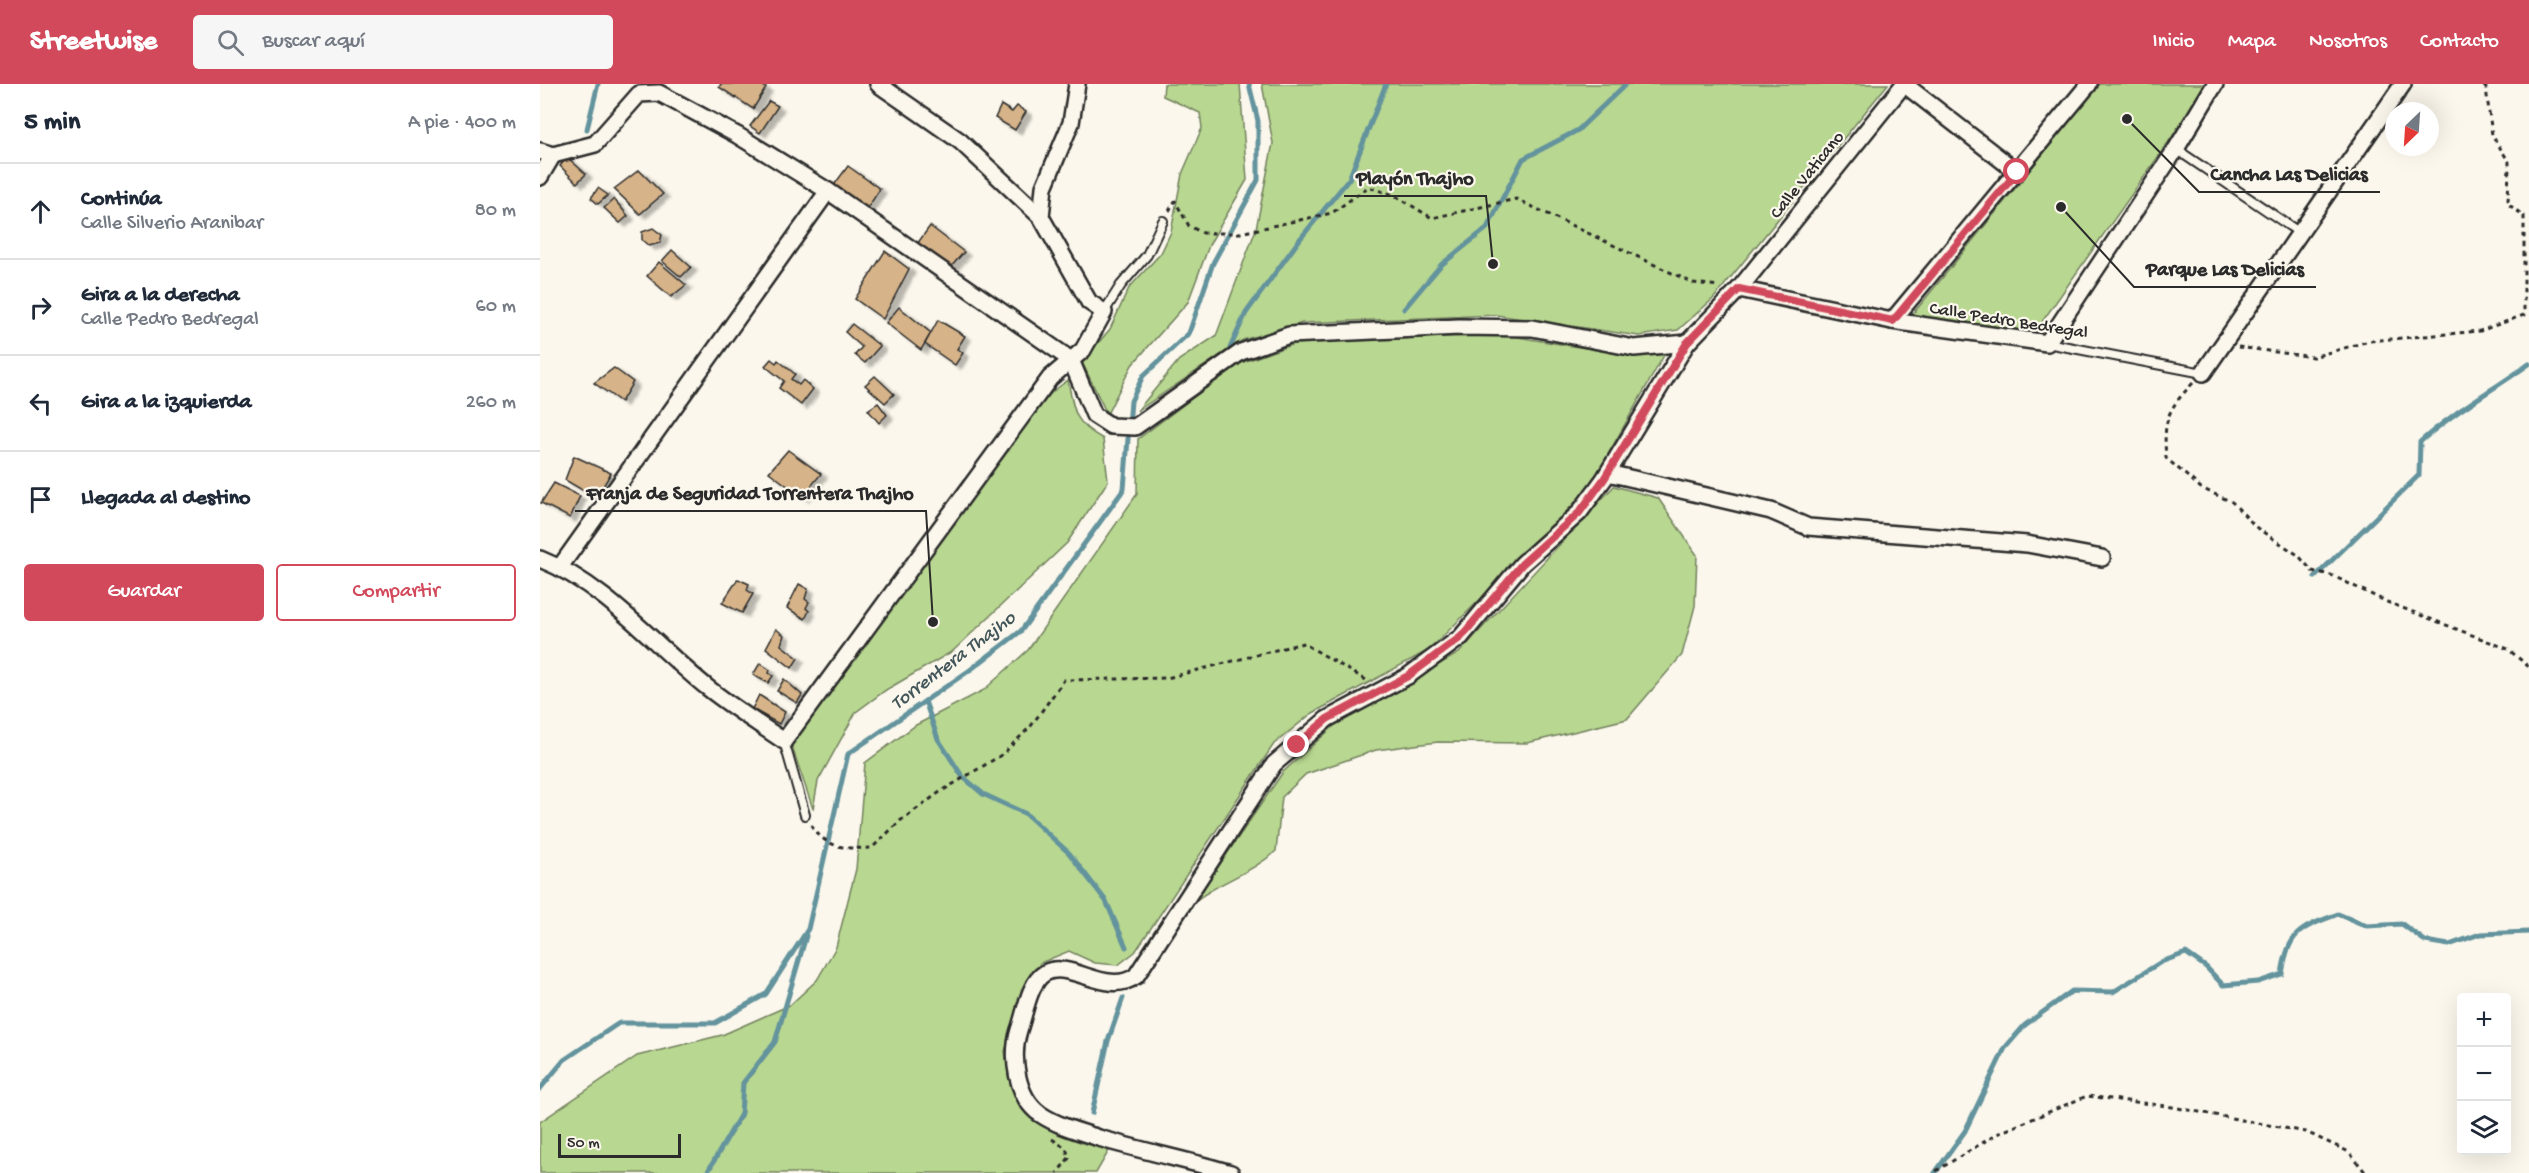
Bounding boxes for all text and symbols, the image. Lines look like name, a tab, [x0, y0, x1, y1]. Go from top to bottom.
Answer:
search box	[193, 15, 613, 69]
text: Streetwise	[30, 26, 157, 59]
icon: search	[214, 26, 247, 59]
text: Buscar aquí	[262, 29, 365, 55]
text: Inicio	[2153, 30, 2195, 55]
text: Mapa	[2228, 30, 2276, 55]
text: Nosotros	[2309, 30, 2387, 55]
text: Contacto	[2420, 30, 2499, 55]
north arrow	[2385, 102, 2439, 156]
text: 5 min	[24, 108, 80, 139]
text: A pie · 400 m	[408, 112, 516, 135]
street label: Calle Vaticano	[1766, 128, 1850, 224]
callout: Cancha Las Delicias	[2199, 154, 2380, 192]
callout: Playón Thajho	[1344, 158, 1486, 196]
route start	[2003, 158, 2029, 184]
text: Cancha Las Delicias	[2209, 165, 2369, 188]
text: Playón Thajho	[1355, 169, 1474, 192]
text: Continúa	[81, 187, 162, 213]
icon: ahead	[24, 195, 57, 228]
text: 80 m	[475, 200, 516, 223]
text: Calle Silverio Aranibar	[81, 213, 263, 236]
callout: Parque Las Delicias	[2134, 249, 2316, 287]
text: Parque Las Delicias	[2145, 260, 2306, 283]
text: Gira a la derecha	[81, 283, 239, 309]
icon: right	[24, 291, 57, 324]
text: 60 m	[476, 296, 516, 319]
street label: Calle Pedro Bedregal	[1928, 299, 2089, 344]
text: Calle Pedro Bedregal	[81, 309, 259, 332]
icon: left	[24, 387, 57, 420]
text: Gira a la izquierda	[81, 390, 252, 416]
text: 260 m	[466, 392, 516, 415]
callout: Franja de Seguridad Torrentera Thajho	[575, 473, 926, 511]
icon: arrive	[24, 483, 57, 516]
text: Franja de Seguridad Torrentera Thajho	[585, 484, 914, 507]
text: Llegada al destino	[81, 486, 251, 512]
button: Guardar	[24, 564, 264, 621]
button: Compartir	[276, 564, 516, 621]
water label: Torrentera Thajho	[887, 607, 1022, 716]
route end	[1283, 731, 1309, 757]
map controls	[2457, 993, 2511, 1155]
button: +	[2457, 993, 2511, 1047]
button: −	[2457, 1047, 2511, 1101]
button: layers	[2457, 1101, 2511, 1155]
scale bar	[558, 1131, 681, 1158]
text: 50 m	[567, 1135, 600, 1154]

